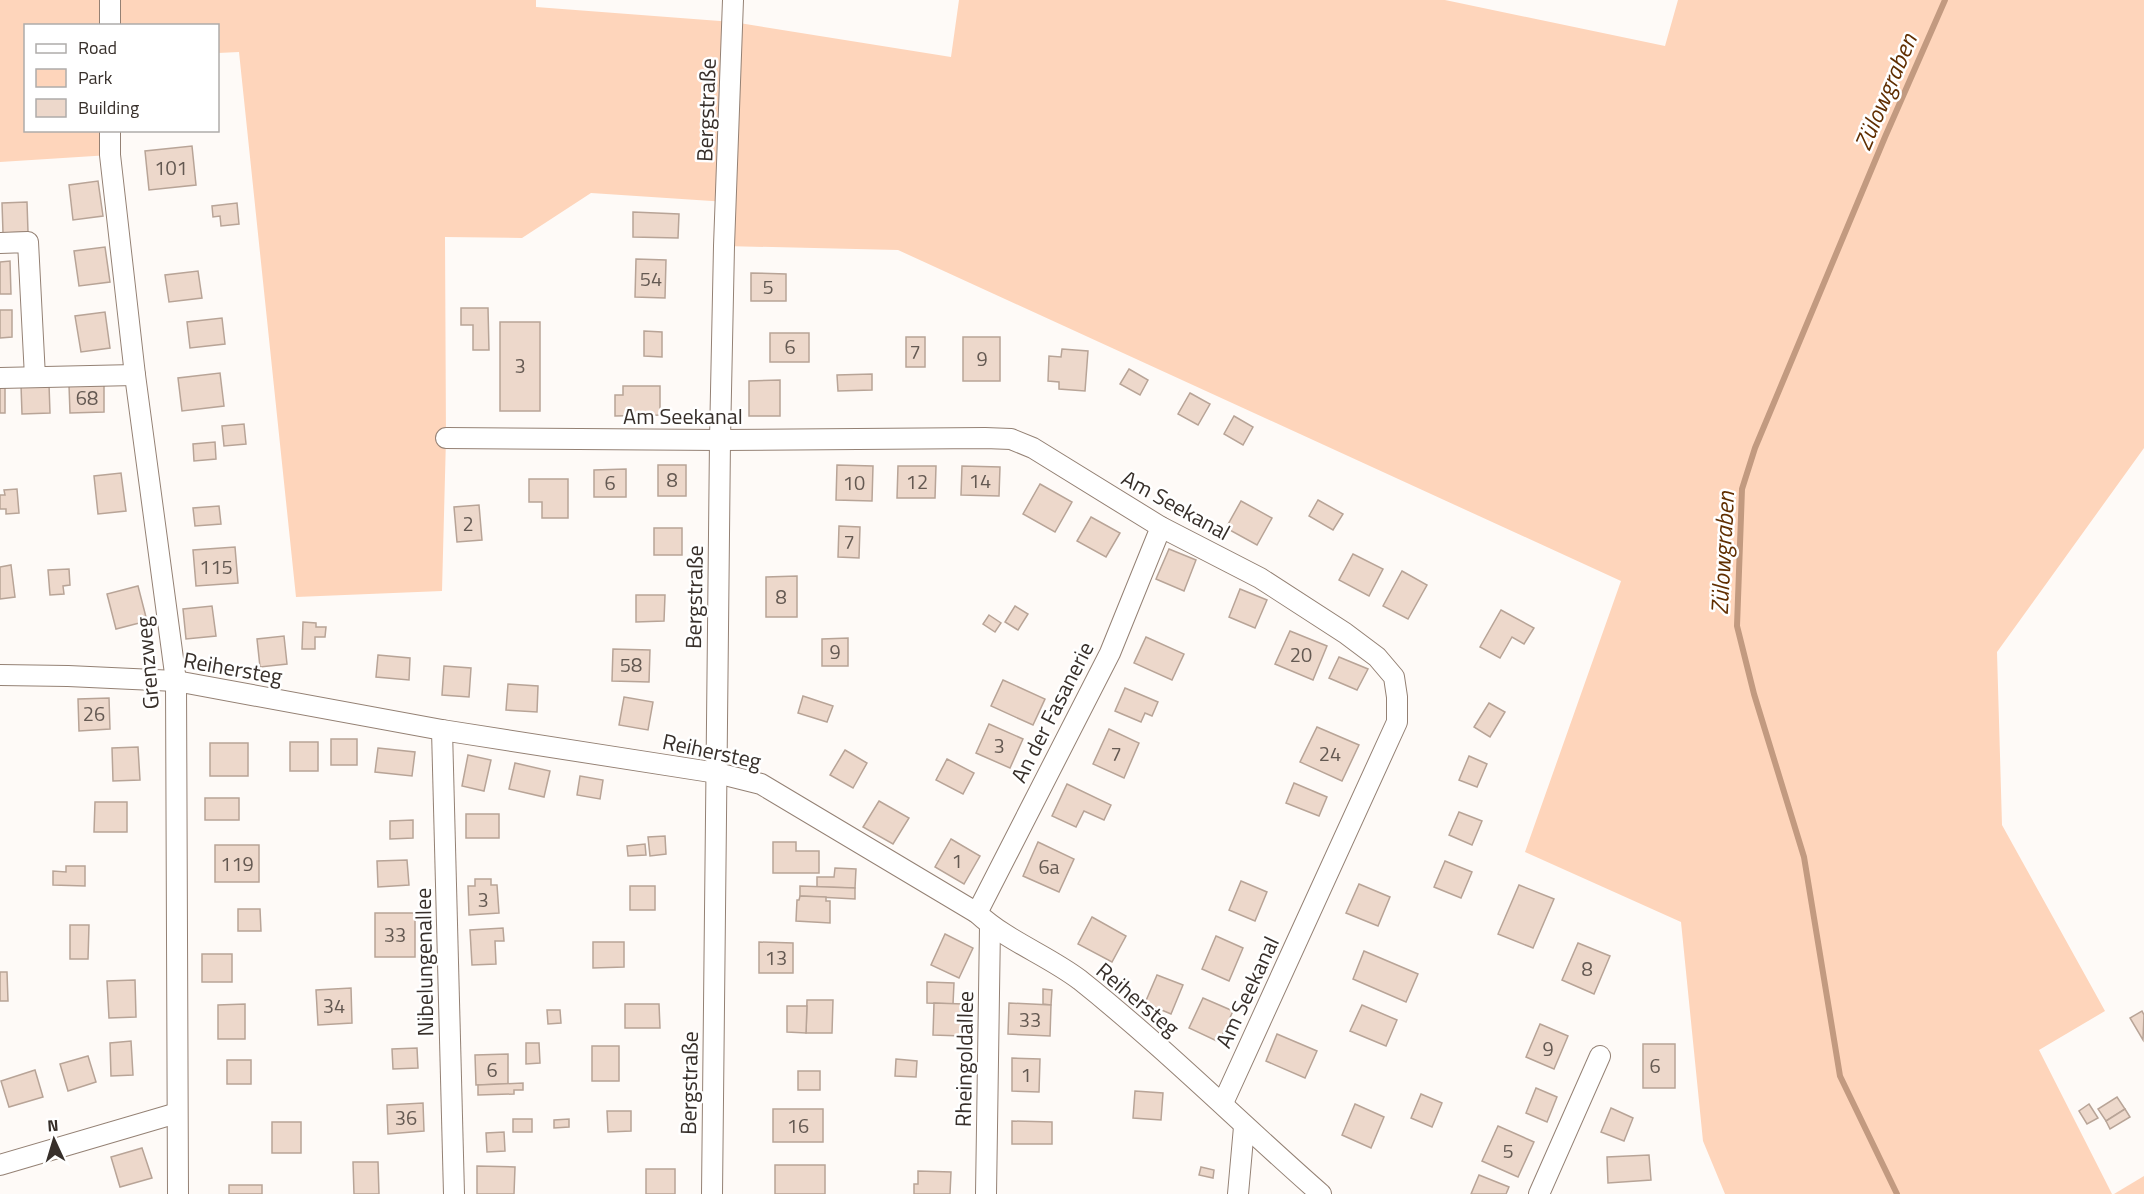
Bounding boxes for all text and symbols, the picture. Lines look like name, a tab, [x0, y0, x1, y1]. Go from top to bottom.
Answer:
legend	[24, 24, 219, 132]
water label: Zülowgraben	[1844, 27, 1926, 155]
text: Road	[78, 34, 117, 61]
street label: Bergstraße	[687, 58, 725, 162]
text: Park	[78, 64, 113, 91]
text: Building	[78, 94, 139, 121]
house number: 101	[154, 152, 188, 183]
house number: 54	[640, 263, 662, 294]
house number: 5	[762, 271, 774, 302]
house number: 6	[784, 331, 796, 362]
house number: 7	[909, 336, 921, 367]
house number: 9	[976, 343, 988, 374]
house number: 3	[514, 350, 526, 381]
house number: 68	[76, 382, 98, 413]
street label: Am Seekanal	[623, 399, 743, 433]
street label: Am Seekanal	[1115, 461, 1237, 549]
house number: 8	[666, 464, 678, 495]
house number: 14	[969, 465, 991, 496]
house number: 12	[906, 466, 928, 497]
house number: 6	[604, 467, 616, 498]
house number: 10	[843, 467, 865, 498]
water label: Zülowgraben	[1701, 489, 1743, 615]
house number: 2	[462, 508, 474, 539]
house number: 7	[843, 526, 855, 557]
street label: Bergstraße	[676, 545, 712, 649]
house number: 115	[199, 551, 233, 582]
house number: 8	[775, 581, 787, 612]
street label: Grenzweg	[126, 615, 168, 711]
street label: An der Fasanerie	[1002, 635, 1102, 789]
house number: 9	[829, 636, 841, 667]
house number: 20	[1290, 639, 1312, 670]
street label: Reihersteg	[181, 643, 285, 693]
house number: 58	[620, 649, 642, 680]
house number: 26	[83, 698, 105, 729]
street label: Reihersteg	[659, 724, 765, 778]
house number: 3	[993, 730, 1005, 761]
house number: 7	[1110, 738, 1122, 769]
house number: 24	[1319, 738, 1341, 769]
house number: 1	[951, 845, 963, 876]
house number: 119	[220, 848, 254, 879]
house number: 6a	[1038, 851, 1060, 882]
house number: 3	[477, 884, 489, 915]
street label: Nibelungenallee	[406, 887, 442, 1037]
house number: 33	[384, 919, 406, 950]
street label: Am Seekanal	[1206, 930, 1288, 1054]
house number: 13	[765, 942, 787, 973]
house number: 8	[1581, 953, 1593, 984]
street label: Reihersteg	[1089, 954, 1187, 1044]
house number: 34	[323, 990, 345, 1021]
street label: Rheingoldallee	[946, 991, 982, 1127]
house number: 33	[1019, 1004, 1041, 1035]
street label: Bergstraße	[671, 1031, 707, 1135]
house number: 9	[1542, 1033, 1554, 1064]
house number: 6	[1649, 1050, 1661, 1081]
house number: 6	[486, 1054, 498, 1085]
house number: 1	[1020, 1059, 1032, 1090]
house number: 36	[395, 1102, 417, 1133]
north arrow	[24, 1110, 84, 1170]
house number: 16	[787, 1110, 809, 1141]
text: N	[47, 1113, 59, 1137]
house number: 5	[1502, 1135, 1514, 1166]

